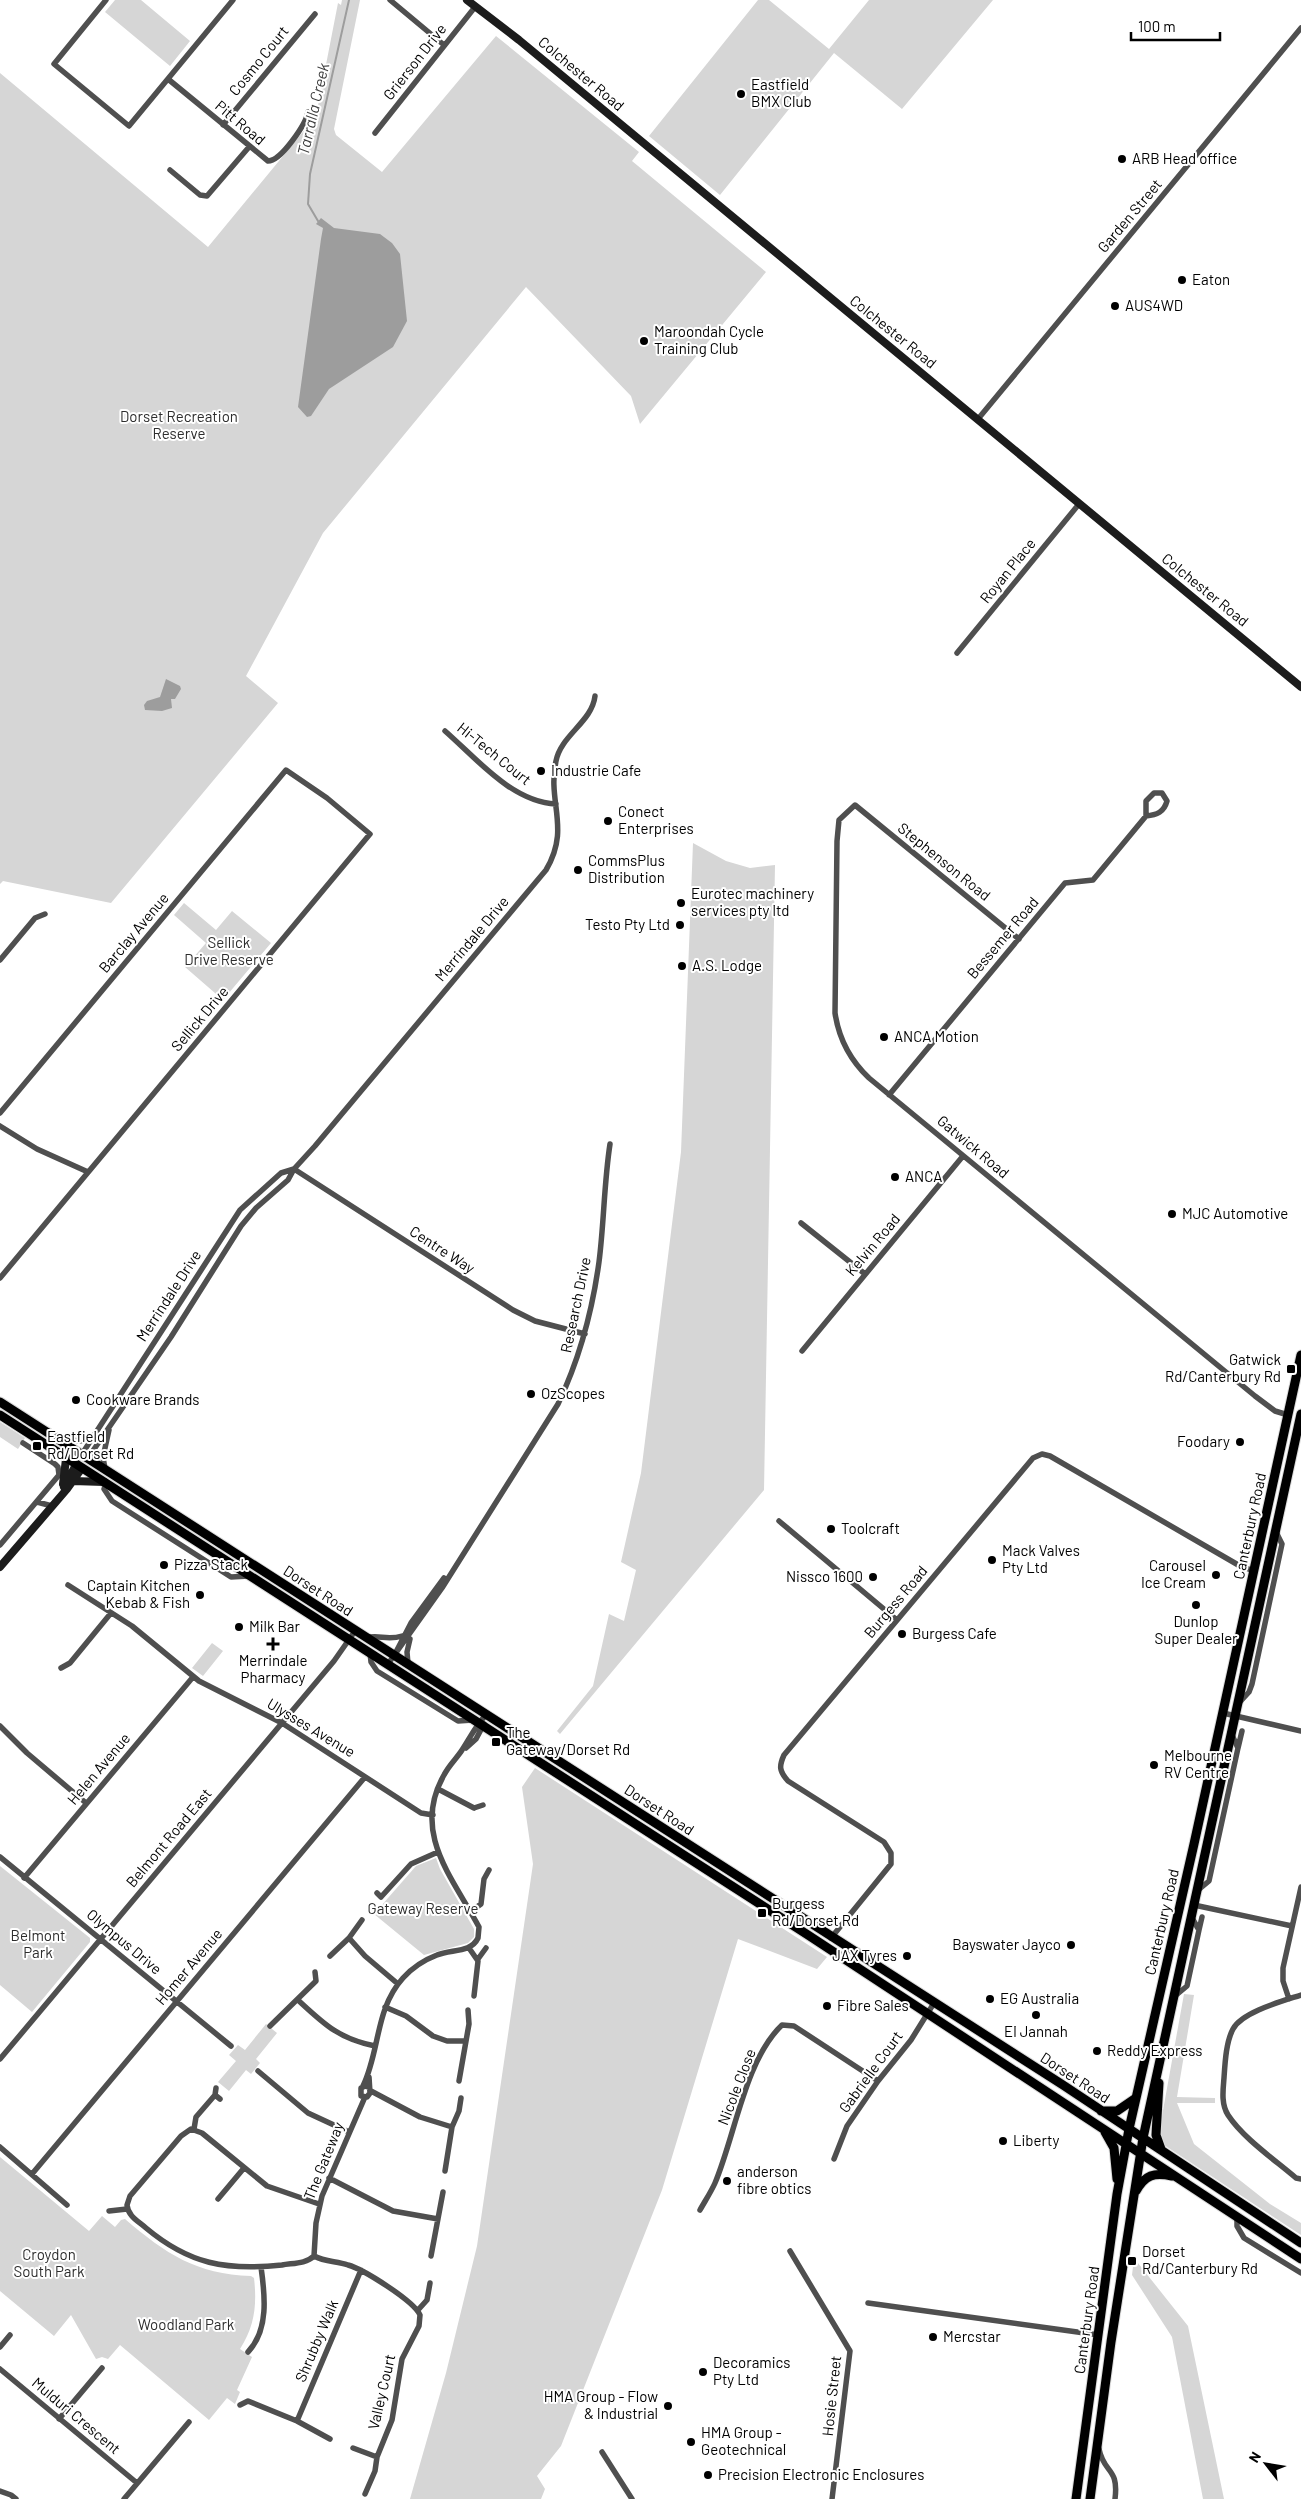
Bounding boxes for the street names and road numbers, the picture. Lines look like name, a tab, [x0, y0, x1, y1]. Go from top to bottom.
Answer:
street label: Grierson Drive	[379, 20, 450, 103]
street label: Cosmo Court	[225, 22, 292, 99]
street label: Colchester Road	[535, 32, 628, 114]
street label: Pitt Road	[212, 96, 269, 148]
street label: Garden Street	[1093, 175, 1165, 256]
street label: Colchester Road	[847, 291, 941, 372]
street label: Royan Place	[976, 534, 1039, 606]
street label: Colchester Road	[1159, 549, 1253, 630]
street label: Hi-Tech Court	[454, 718, 535, 788]
street label: Stephenson Road	[895, 818, 995, 904]
street label: Barclay Avenue	[95, 889, 172, 976]
street label: Merrindale Drive	[431, 892, 512, 984]
street label: Bessemer Road	[963, 893, 1042, 982]
street label: Sellick Drive	[167, 982, 232, 1054]
street label: Gatwick Road	[934, 1111, 1013, 1182]
street label: Kelvin Road	[841, 1210, 903, 1279]
street label: Centre Way	[407, 1221, 479, 1277]
street label: Merrindale Drive	[132, 1246, 204, 1344]
street label: Research Drive	[556, 1255, 594, 1354]
street label: Canterbury Road	[1229, 1471, 1269, 1581]
street label: Dorset Road	[280, 1561, 357, 1619]
street label: Burgess Road	[860, 1562, 931, 1641]
street label: Ulysses Avenue	[264, 1694, 359, 1761]
street label: Helen Avenue	[63, 1729, 133, 1808]
street label: Dorset Road	[621, 1780, 698, 1838]
street label: Belmont Road East	[122, 1784, 215, 1890]
street label: Canterbury Road	[1140, 1867, 1182, 1977]
street label: Olympus Drive	[84, 1905, 166, 1978]
street label: Homer Avenue	[151, 1924, 225, 2008]
street label: Gabrielle Court	[835, 2027, 906, 2116]
street label: Nicole Close	[713, 2046, 759, 2127]
street label: Dorset Road	[1037, 2048, 1114, 2106]
street label: The Gateway	[299, 2119, 347, 2202]
street label: Canterbury Road	[1070, 2265, 1102, 2375]
street label: Shrubby Walk	[291, 2296, 342, 2384]
street label: Valley Court	[364, 2352, 398, 2431]
street label: Hosie Street	[818, 2355, 844, 2437]
street label: Mulduri Crescent	[29, 2373, 124, 2457]

